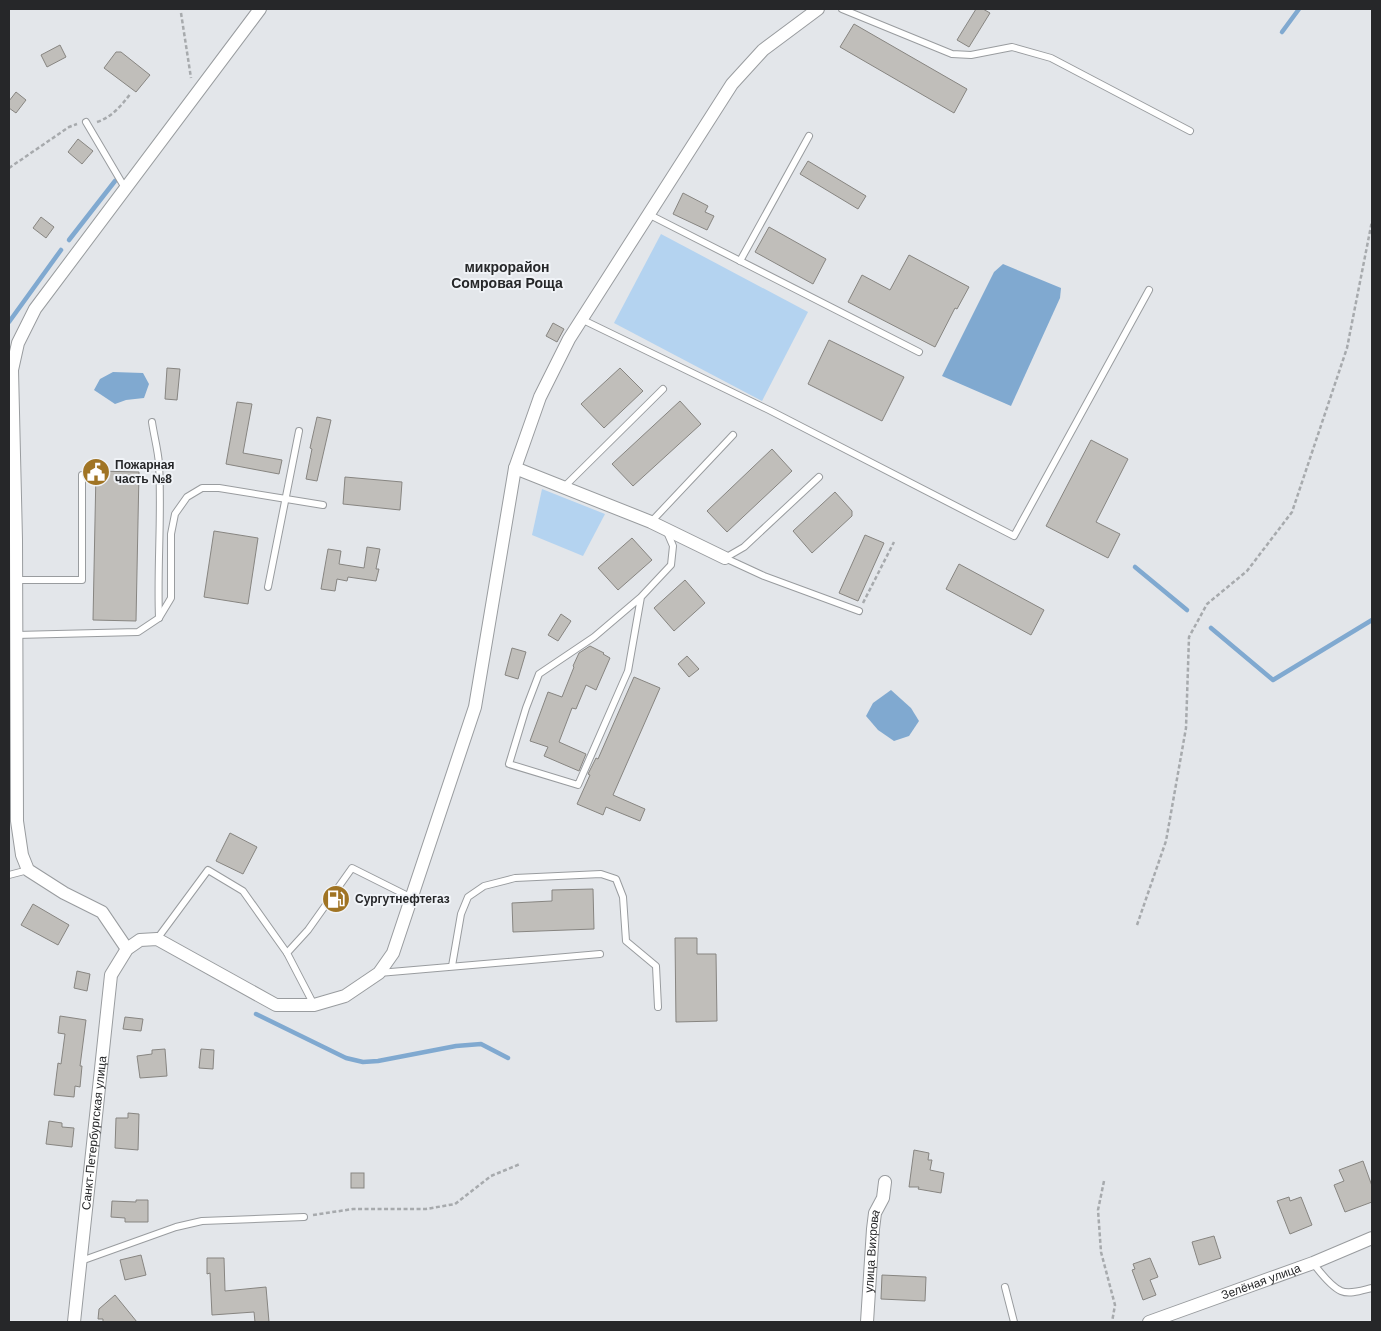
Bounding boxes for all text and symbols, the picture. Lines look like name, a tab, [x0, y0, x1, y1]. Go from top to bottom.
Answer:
district label: микрорайон Сомровая Роща	[451, 259, 563, 291]
public building icon: Пожарная часть №8	[81, 457, 111, 487]
place label: Пожарная часть №8	[115, 458, 174, 486]
fuel station icon: Сургутнефтегаз	[321, 884, 351, 914]
place label: Сургутнефтегаз	[355, 892, 450, 906]
street label: Санкт-Петербургская улица	[79, 1055, 109, 1211]
street label: улица Вихрова	[862, 1206, 883, 1293]
street label: Зелёная улица	[1219, 1261, 1303, 1302]

